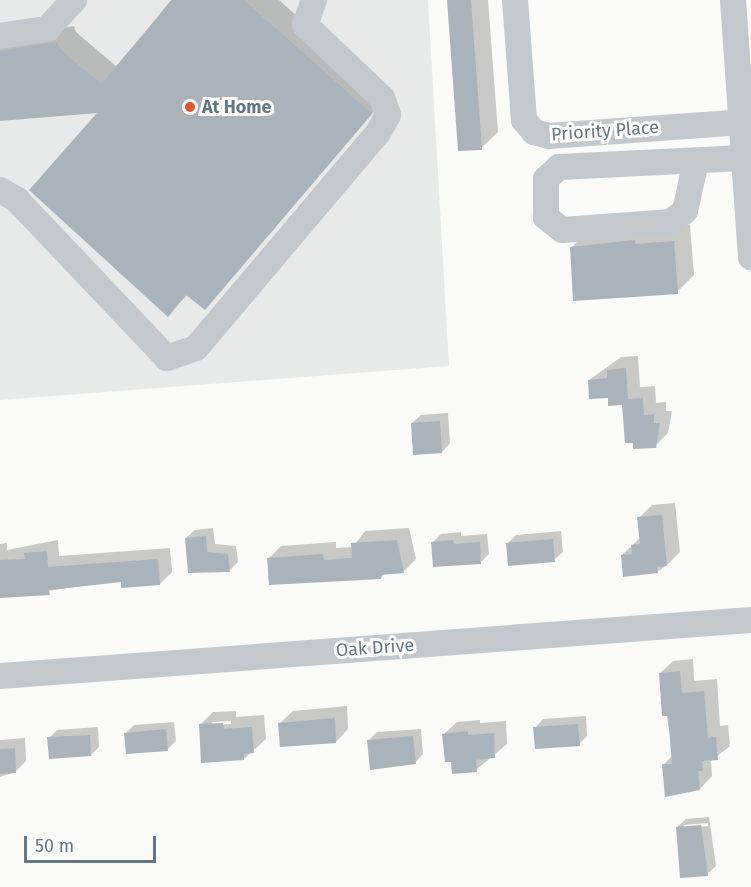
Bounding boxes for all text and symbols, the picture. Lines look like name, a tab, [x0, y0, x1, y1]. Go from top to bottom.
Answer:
place label: At Home	[202, 96, 271, 118]
marker: At Home	[183, 100, 197, 114]
street label: Priority Place	[550, 116, 660, 146]
street label: Oak Drive	[335, 634, 415, 662]
scale bar	[27, 824, 159, 862]
text: 50 m	[35, 835, 74, 857]

